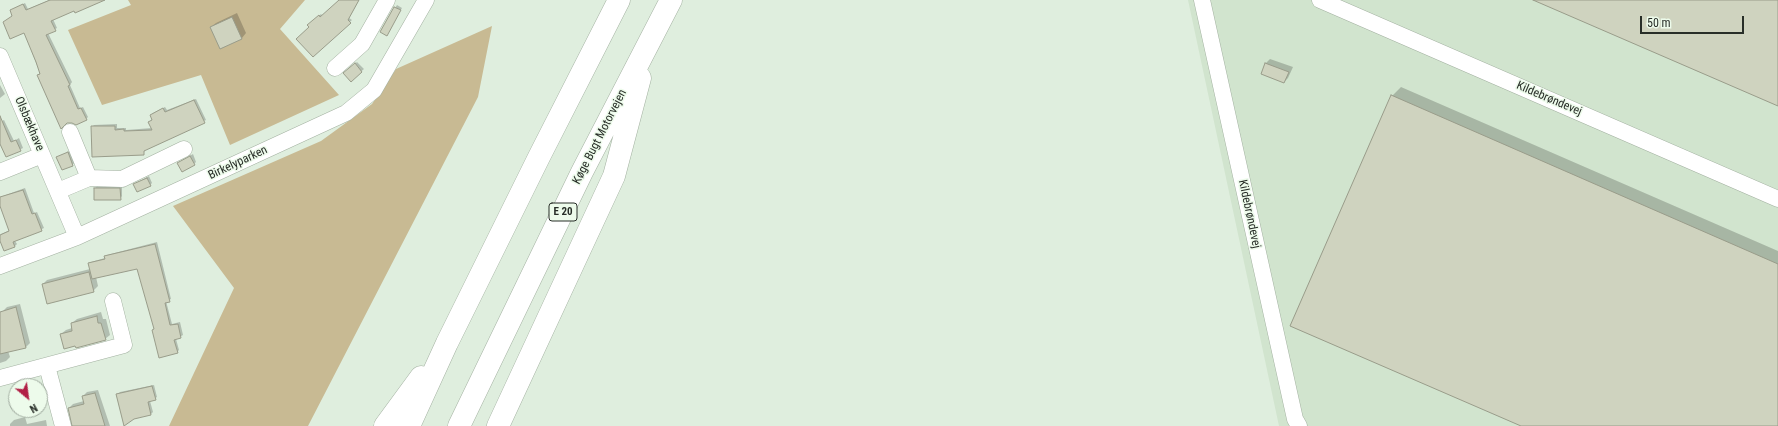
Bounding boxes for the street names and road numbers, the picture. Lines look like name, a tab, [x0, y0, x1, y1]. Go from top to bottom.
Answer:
street label: Kildebrøndevej	[1514, 79, 1584, 119]
street label: Køge Bugt Motorvejen	[570, 87, 630, 187]
street label: Olsbækhave	[11, 95, 47, 153]
street label: Birkelyparken	[206, 143, 270, 183]
street label: Kildebrøndevej	[1235, 178, 1263, 250]
road number: E 20	[549, 203, 577, 221]

